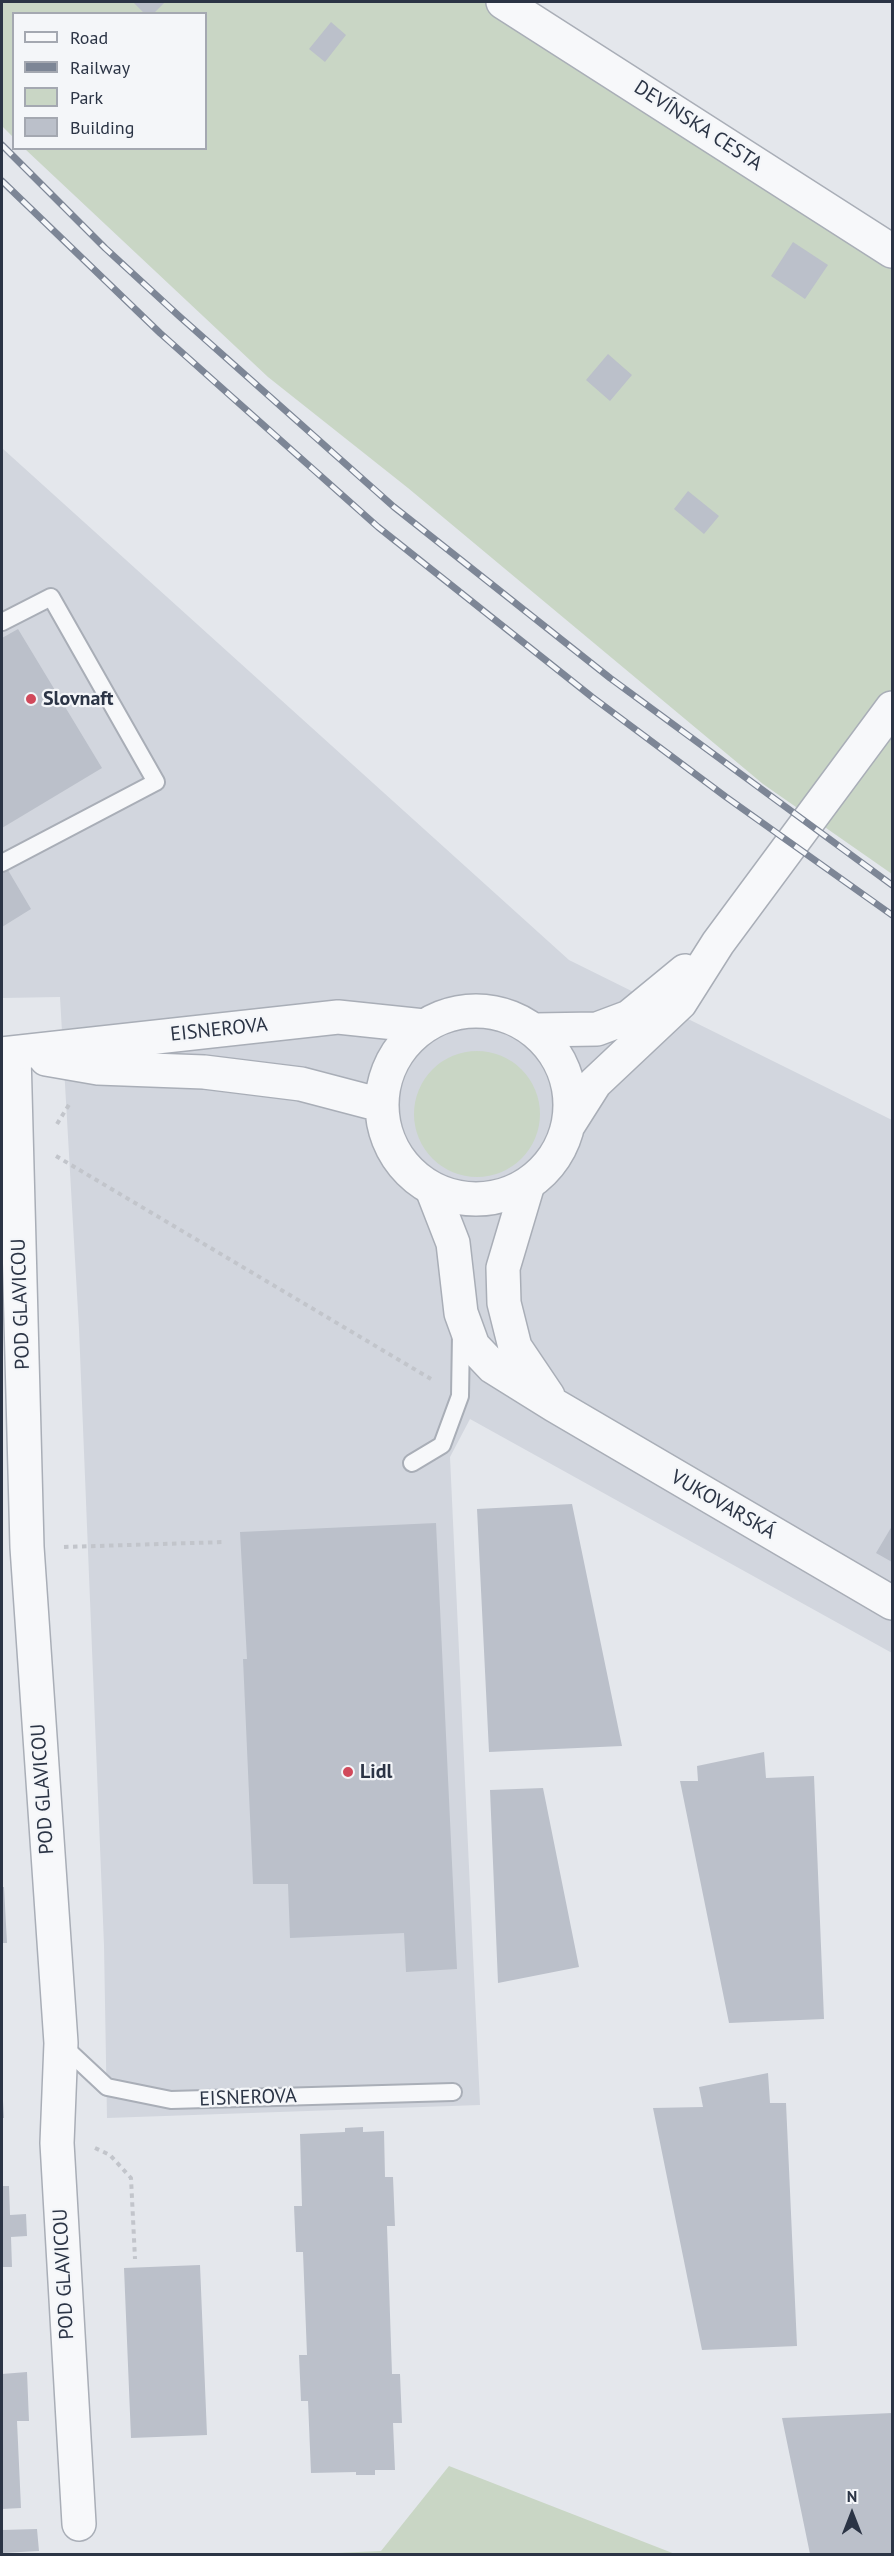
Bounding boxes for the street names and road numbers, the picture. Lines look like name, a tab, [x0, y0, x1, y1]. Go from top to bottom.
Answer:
street label: DEVÍNSKA CESTA	[629, 76, 767, 176]
street label: EISNEROVA	[169, 1013, 269, 1047]
street label: POD GLAVICOU	[7, 1238, 35, 1370]
street label: VUKOVARSKÁ	[666, 1465, 780, 1545]
street label: POD GLAVICOU	[26, 1723, 60, 1855]
street label: EISNEROVA	[199, 2084, 297, 2112]
street label: POD GLAVICOU	[49, 2208, 79, 2340]

